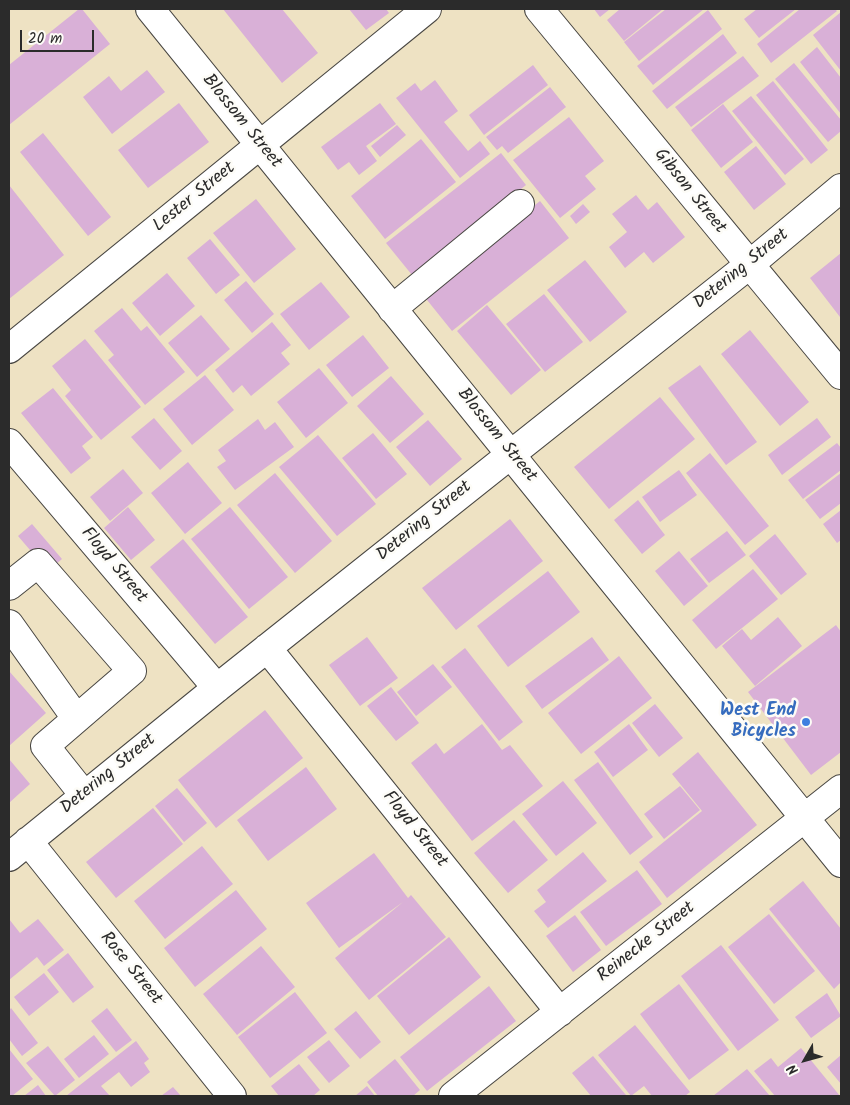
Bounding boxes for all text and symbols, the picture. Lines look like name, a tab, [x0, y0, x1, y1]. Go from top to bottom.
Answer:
scale bar	[22, 20, 96, 52]
text: 20 m	[28, 27, 62, 51]
street label: Blossom Street	[197, 71, 285, 173]
street label: Gibson Street	[648, 145, 730, 239]
street label: Lester Street	[150, 158, 240, 238]
street label: Detering Street	[690, 225, 794, 315]
street label: Blossom Street	[452, 385, 540, 487]
street label: Detering Street	[373, 477, 477, 567]
street label: Floyd Street	[75, 524, 151, 608]
place label: West End Bicycles	[720, 701, 796, 744]
marker: West End Bicycles	[800, 716, 812, 728]
street label: Detering Street	[57, 730, 161, 820]
street label: Floyd Street	[377, 787, 451, 873]
street label: Reinecke Street	[594, 898, 700, 988]
street label: Rose Street	[94, 928, 166, 1010]
north arrow	[780, 1035, 830, 1085]
text: N	[782, 1059, 805, 1079]

